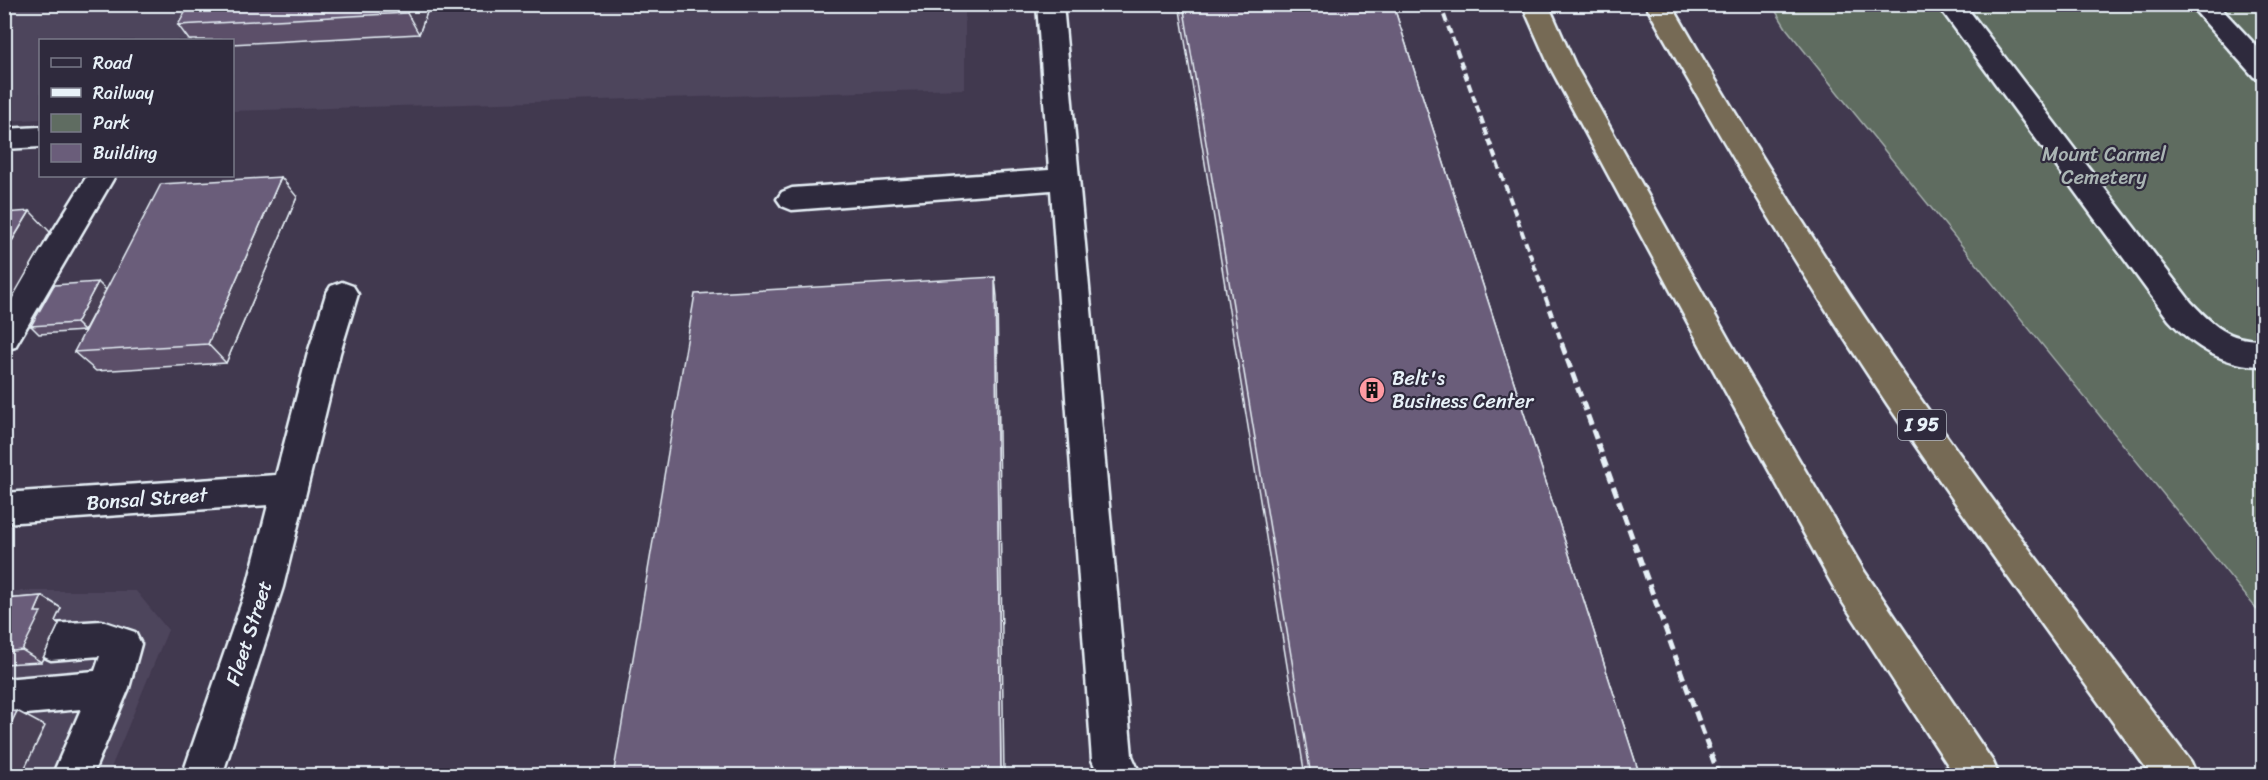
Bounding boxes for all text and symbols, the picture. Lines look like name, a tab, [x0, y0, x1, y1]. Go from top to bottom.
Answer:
legend	[39, 39, 234, 177]
text: Road	[93, 47, 133, 79]
text: Railway	[93, 77, 155, 109]
text: Park	[93, 107, 130, 139]
text: Building	[93, 137, 157, 169]
park label: Mount Carmel Cemetery	[2042, 137, 2167, 195]
place label: Belt's Business Center	[1392, 361, 1535, 419]
building icon: Belt's Business Center	[1357, 375, 1387, 405]
road number: I 95	[1898, 410, 1946, 440]
street label: Bonsal Street	[85, 477, 210, 521]
street label: Fleet Street	[216, 576, 282, 690]

